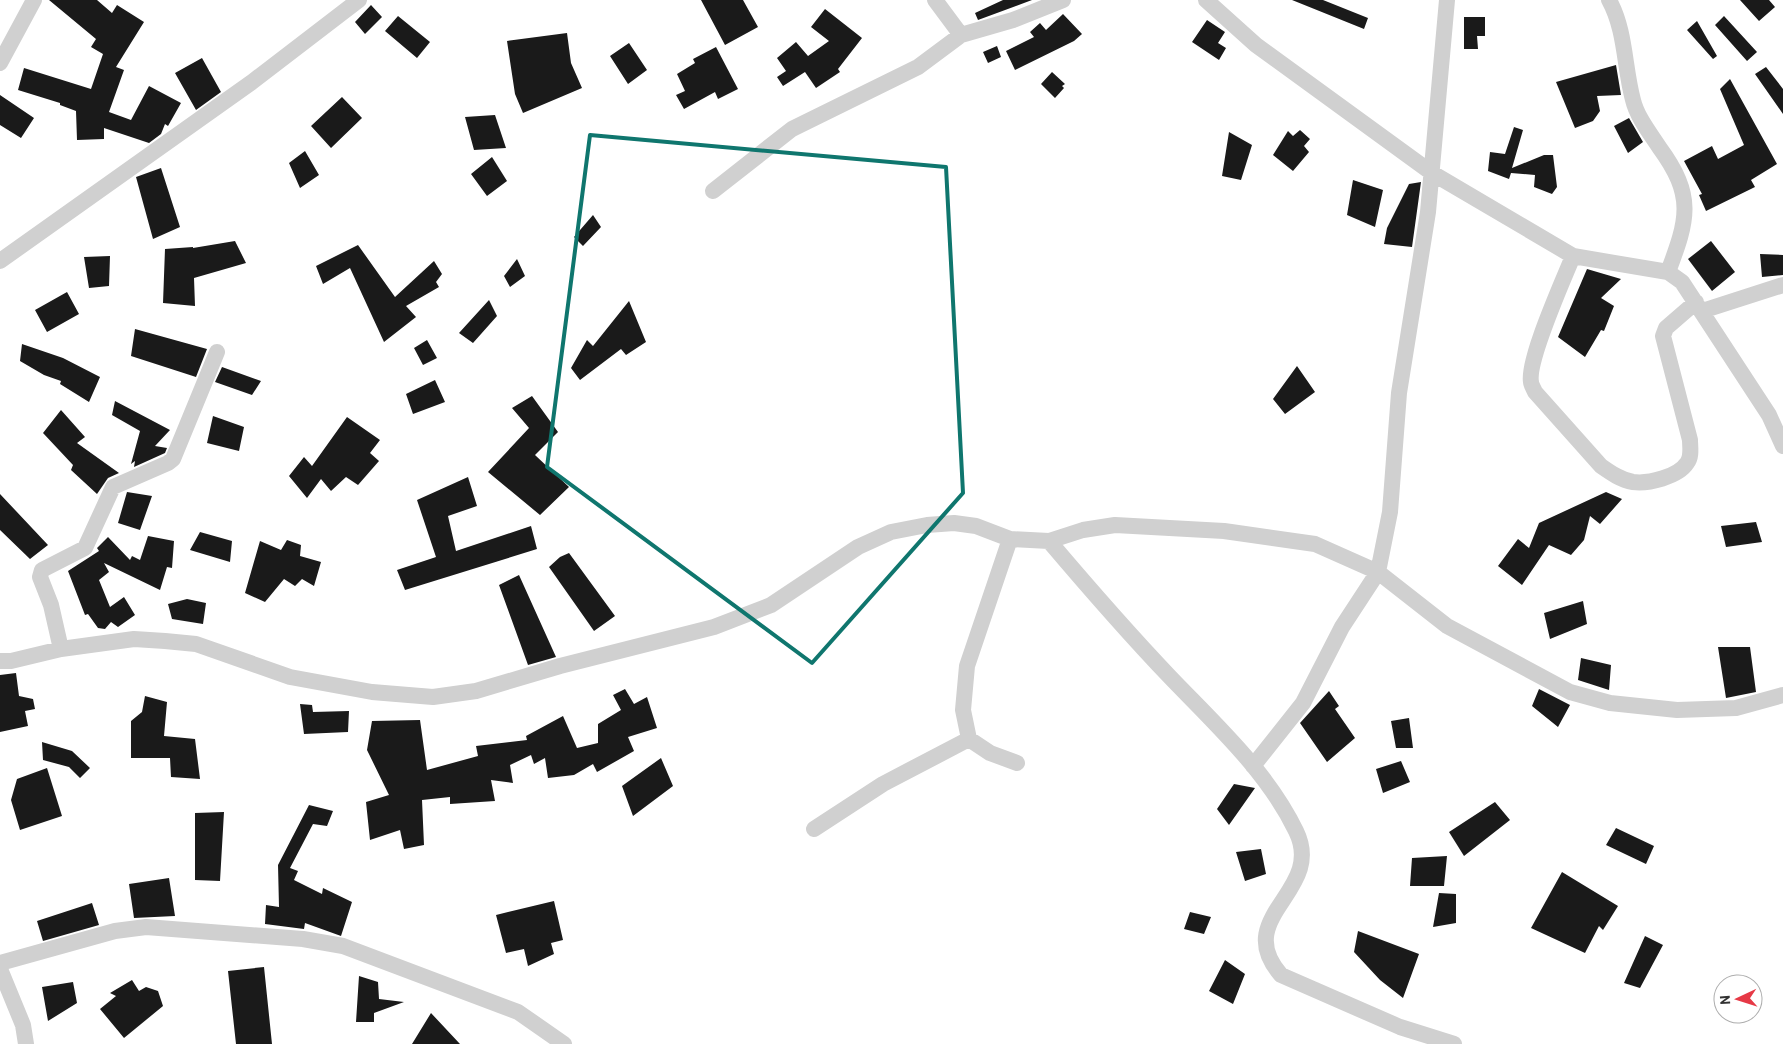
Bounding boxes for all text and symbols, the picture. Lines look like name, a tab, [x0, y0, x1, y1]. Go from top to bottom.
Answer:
north arrow	[1713, 974, 1763, 1024]
text: N	[1716, 995, 1733, 1005]

